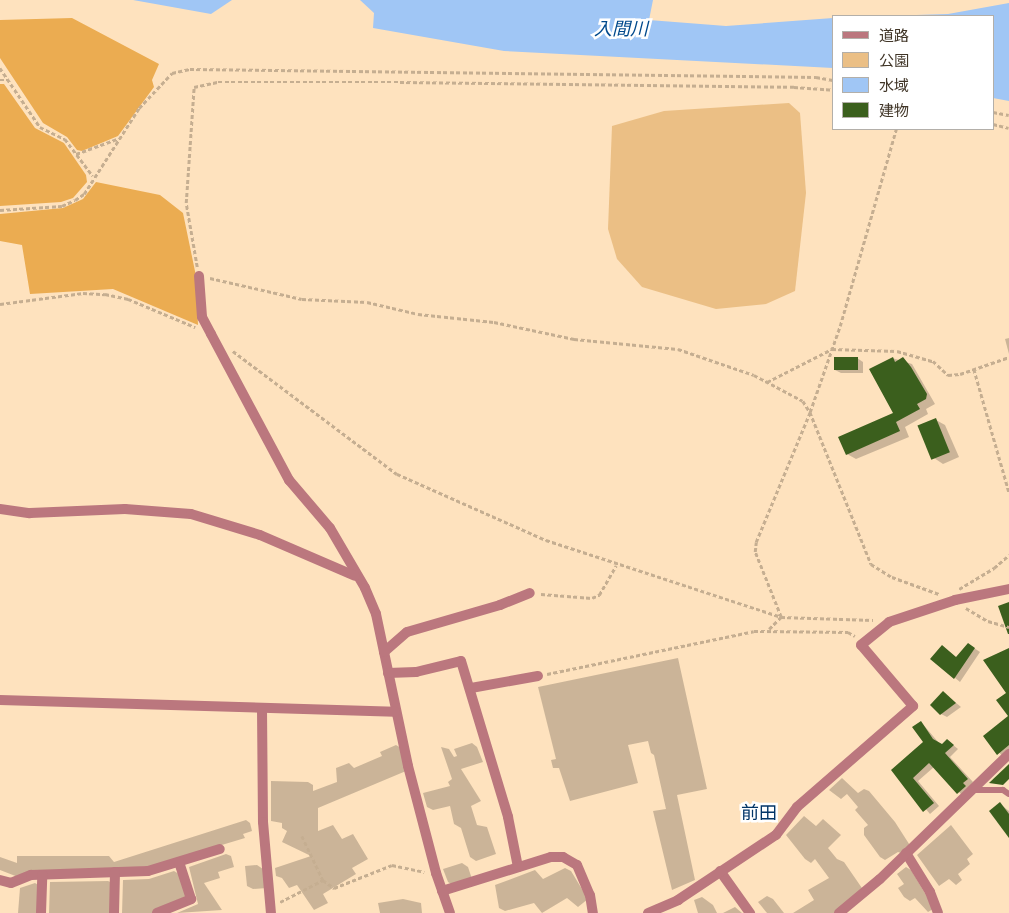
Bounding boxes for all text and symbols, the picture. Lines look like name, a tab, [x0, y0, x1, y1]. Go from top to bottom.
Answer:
legend	[832, 15, 994, 130]
water label: 入間川	[594, 18, 648, 40]
text: 道路	[879, 26, 909, 45]
text: 公園	[879, 51, 909, 70]
text: 水域	[879, 76, 909, 95]
text: 建物	[879, 101, 909, 120]
district label: 前田	[741, 802, 777, 824]

